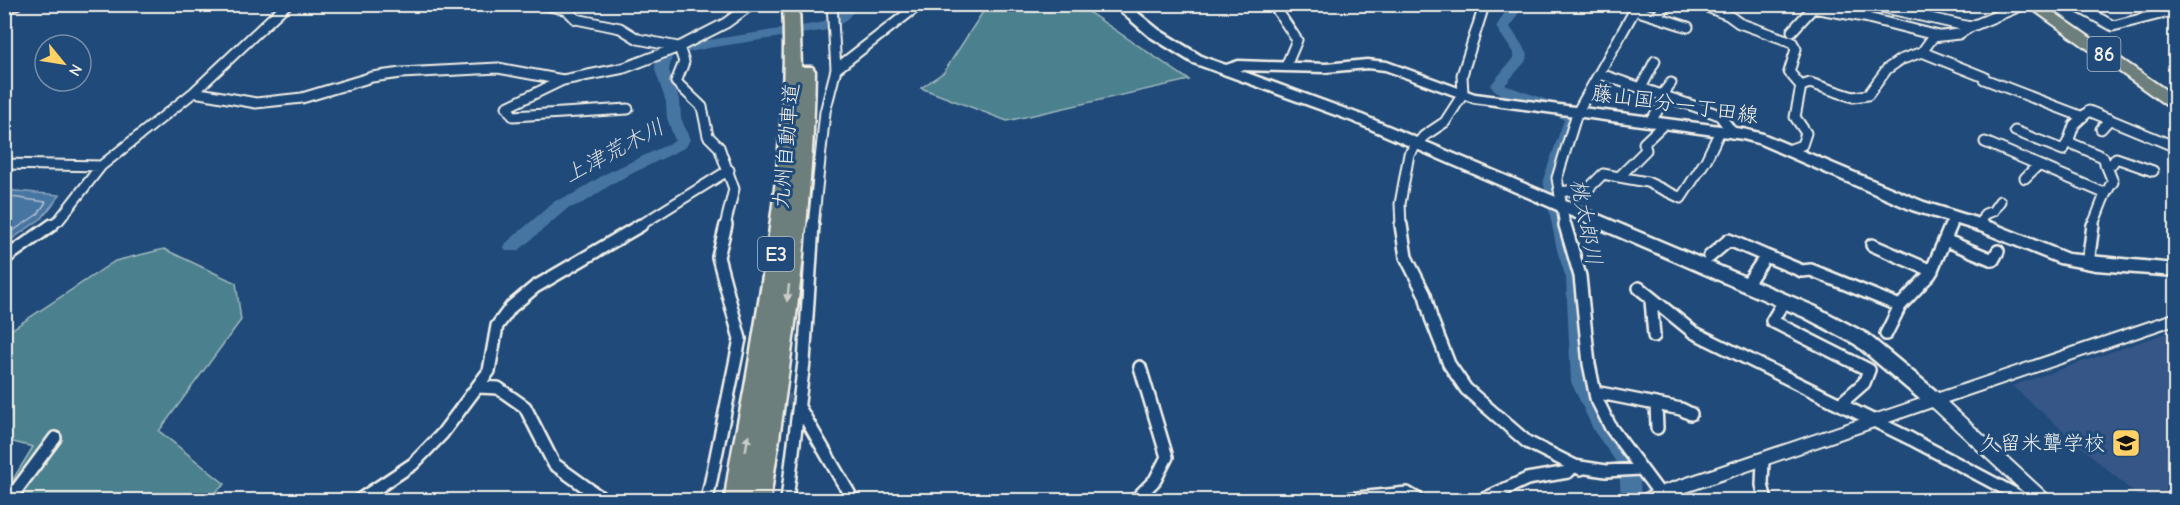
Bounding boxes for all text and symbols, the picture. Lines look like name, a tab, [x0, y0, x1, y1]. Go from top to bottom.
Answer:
north arrow	[33, 33, 93, 93]
road number: 86	[2088, 37, 2120, 71]
text: N	[65, 61, 86, 79]
street label: 藤山国分一丁田線	[1590, 80, 1760, 128]
street label: 九州自動車道	[769, 82, 803, 210]
water label: 上津荒木川	[559, 114, 669, 188]
water label: 桃太郎川	[1565, 176, 1607, 268]
road number: E3	[758, 237, 794, 271]
one-way arrow	[783, 284, 793, 303]
school or university icon: 久留米聾学校	[2110, 427, 2142, 459]
place label: 久留米聾学校	[1979, 431, 2105, 455]
one-way arrow	[743, 433, 752, 452]

